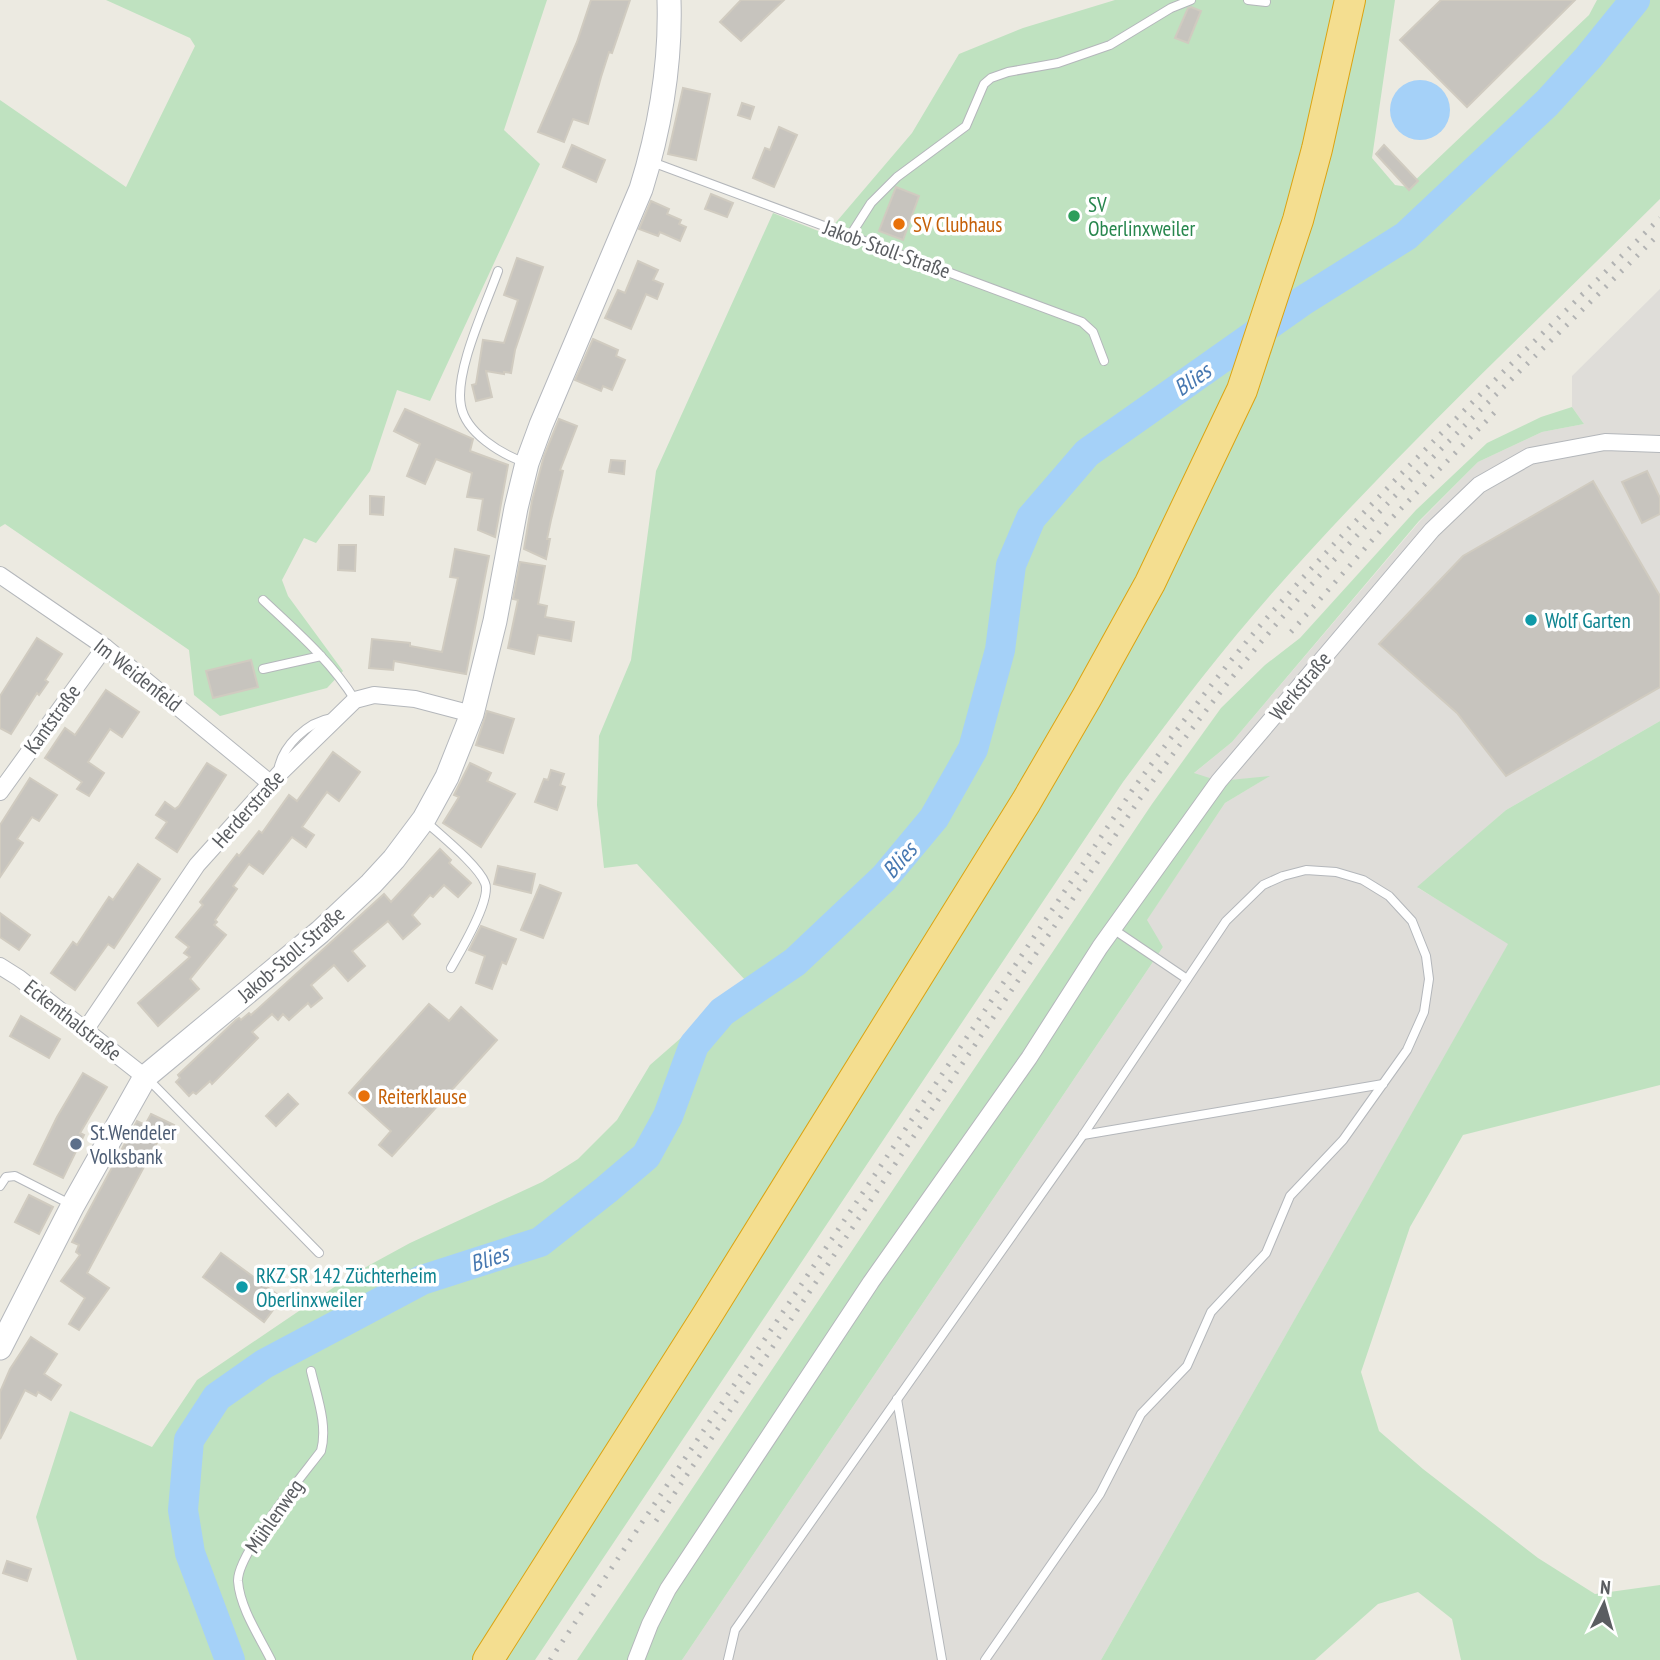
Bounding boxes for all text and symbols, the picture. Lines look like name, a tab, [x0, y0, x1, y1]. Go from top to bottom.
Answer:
place label: SV Oberlinxweiler	[1088, 191, 1195, 242]
marker: SV Oberlinxweiler	[1066, 208, 1082, 224]
place label: SV Clubhaus	[913, 211, 1002, 238]
street label: Jakob-Stoll-Straße	[819, 213, 954, 284]
marker: SV Clubhaus	[891, 216, 907, 232]
water label: Blies	[1168, 355, 1218, 402]
place label: Wolf Garten	[1545, 607, 1631, 634]
marker: Wolf Garten	[1523, 612, 1539, 628]
street label: Im Weidenfeld	[89, 632, 187, 718]
street label: Werkstraße	[1263, 646, 1337, 726]
street label: Kantstraße	[18, 679, 86, 759]
street label: Herderstraße	[206, 765, 290, 853]
water label: Blies	[875, 834, 924, 884]
street label: Jakob-Stoll-Straße	[231, 900, 350, 1009]
street label: Eckenthalstraße	[19, 973, 127, 1067]
place label: Reiterklause	[378, 1083, 467, 1110]
marker: Reiterklause	[356, 1088, 372, 1104]
place label: St.Wendeler Volksbank	[89, 1119, 177, 1170]
marker: St.Wendeler Volksbank	[68, 1136, 84, 1152]
water label: Blies	[466, 1238, 514, 1278]
place label: RKZ SR 142 Züchterheim Oberlinxweiler	[256, 1262, 437, 1313]
marker: RKZ SR 142 Züchterheim Oberlinxweiler	[234, 1279, 250, 1295]
street label: Mühlenweg	[239, 1474, 309, 1558]
north arrow	[1569, 1569, 1639, 1639]
text: N	[1599, 1575, 1612, 1599]

